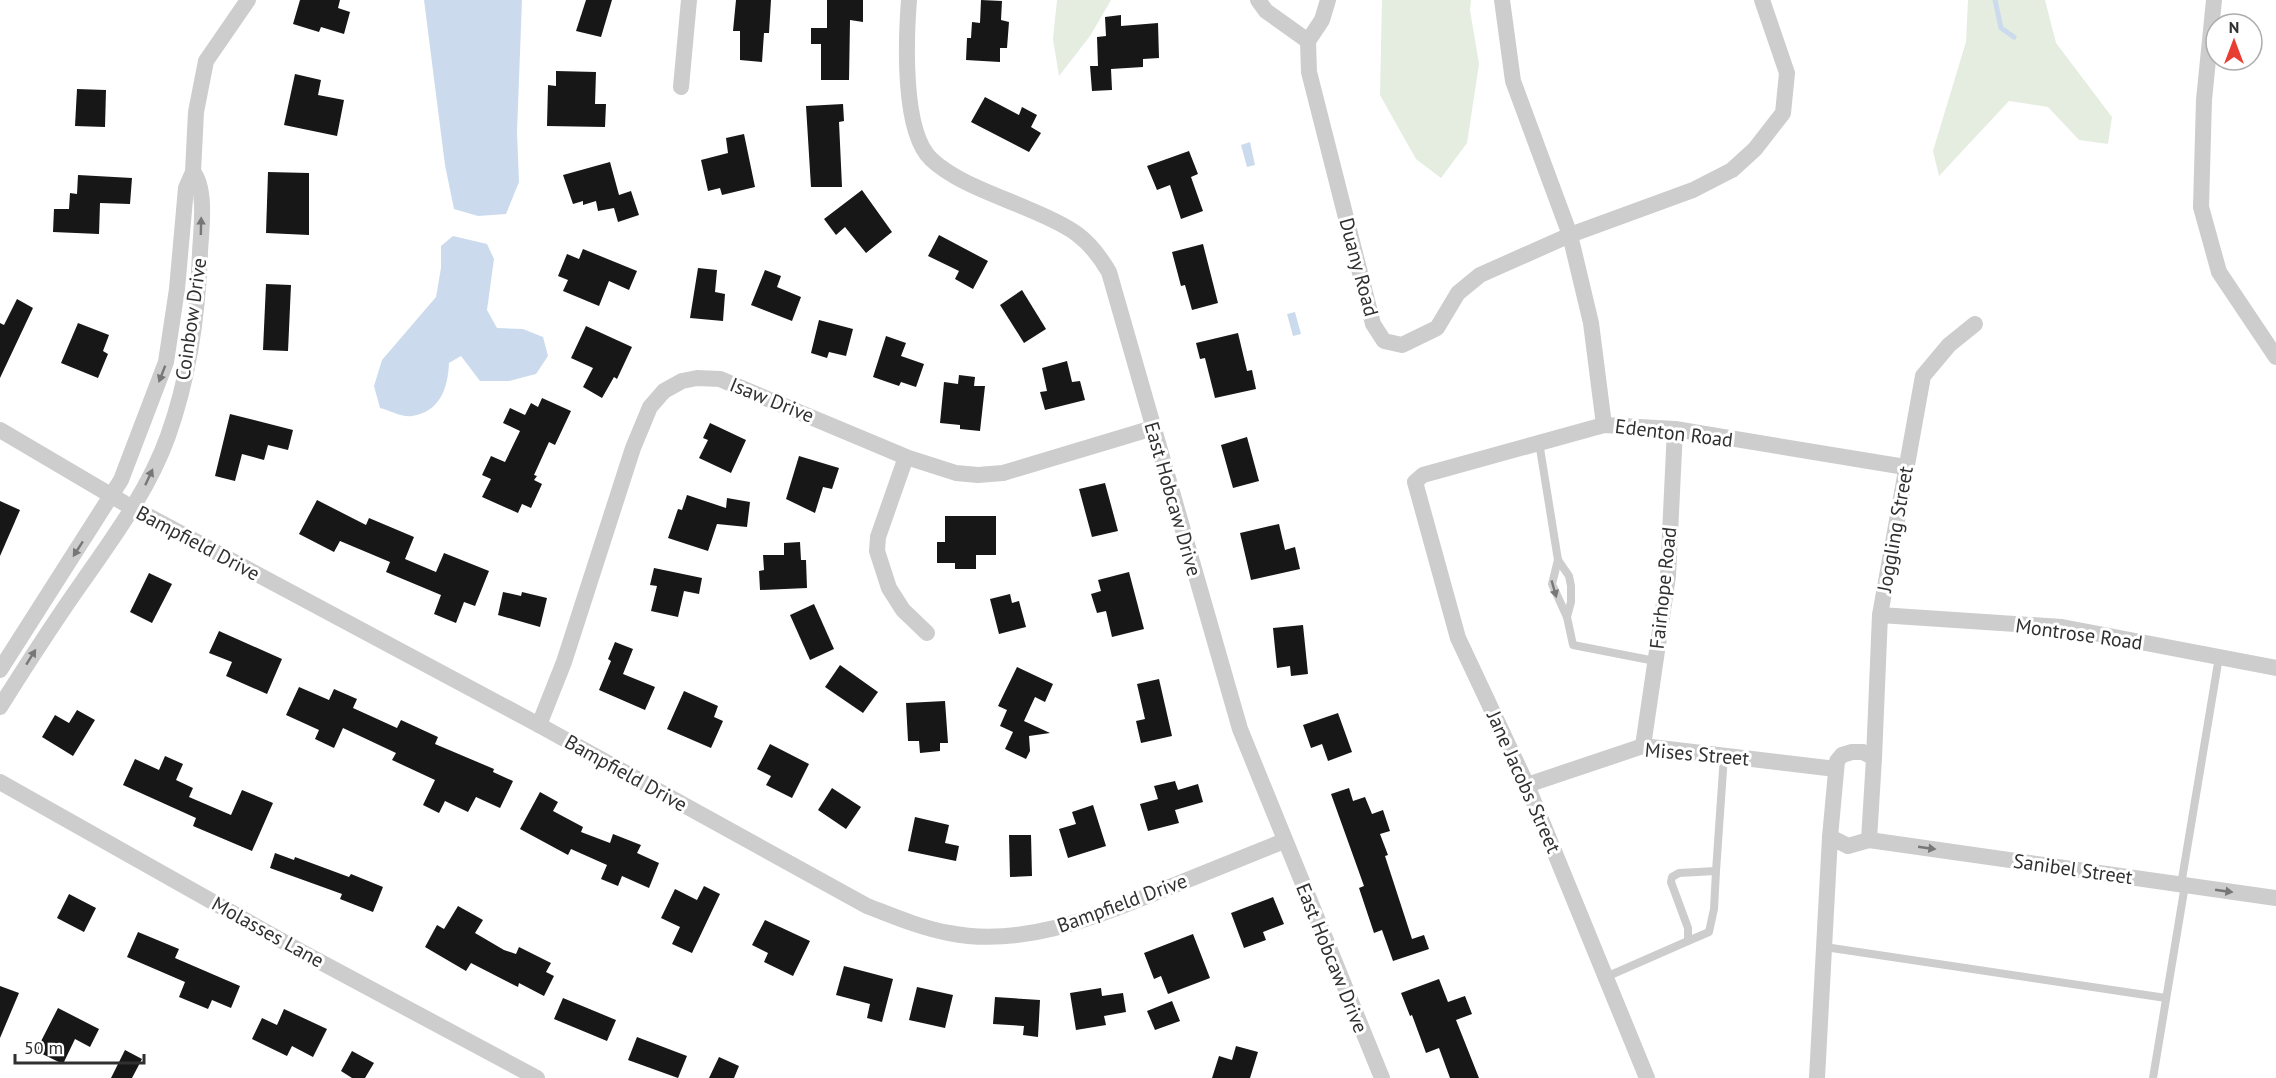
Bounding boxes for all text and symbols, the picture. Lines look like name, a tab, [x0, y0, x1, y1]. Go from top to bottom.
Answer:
north arrow	[2204, 12, 2264, 72]
text: N	[2229, 17, 2239, 37]
street label: Duany Road	[1333, 215, 1385, 319]
one-way arrow	[196, 217, 206, 236]
street label: Coinbow Drive	[170, 256, 212, 382]
one-way arrow	[157, 365, 166, 383]
street label: Isaw Drive	[726, 371, 818, 429]
street label: Edenton Road	[1614, 413, 1734, 453]
street label: East Hobcaw Drive	[1139, 419, 1207, 579]
street label: Joggling Street	[1871, 464, 1919, 595]
one-way arrow	[145, 468, 154, 485]
street label: Bampfield Drive	[132, 500, 264, 586]
street label: Fairhope Road	[1644, 526, 1682, 650]
one-way arrow	[72, 541, 83, 557]
one-way arrow	[1550, 580, 1560, 598]
street label: Montrose Road	[2014, 612, 2144, 656]
one-way arrow	[26, 649, 37, 665]
street label: Jane Jacobs Street	[1481, 706, 1567, 857]
street label: Bampfield Drive	[560, 729, 692, 817]
street label: Mises Street	[1644, 736, 1750, 772]
one-way arrow	[1918, 844, 1937, 853]
street label: Sanibel Street	[2012, 848, 2134, 890]
street label: Bampfield Drive	[1053, 867, 1191, 939]
street label: East Hobcaw Drive	[1290, 879, 1374, 1037]
one-way arrow	[2215, 886, 2234, 895]
street label: Molasses Lane	[207, 891, 329, 973]
scale bar	[15, 1027, 144, 1065]
text: 50 m	[24, 1036, 63, 1059]

